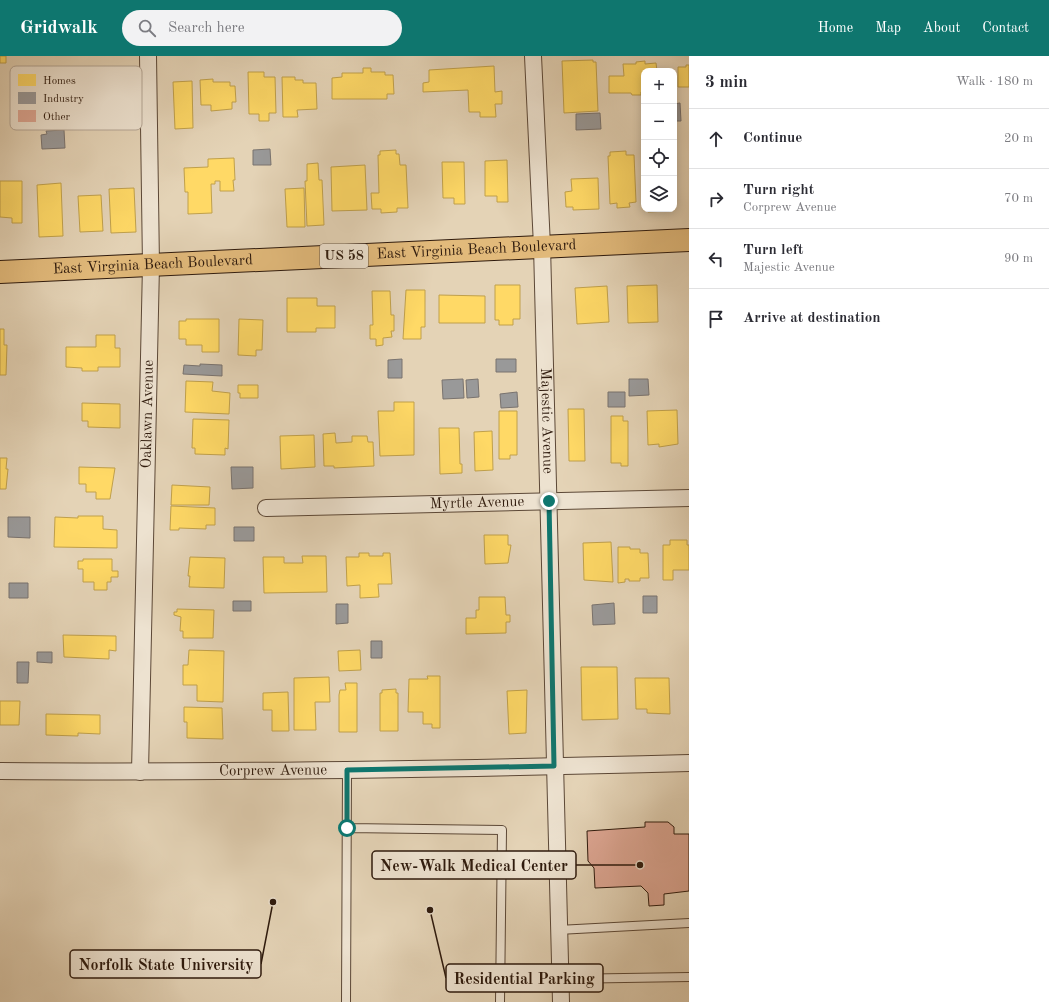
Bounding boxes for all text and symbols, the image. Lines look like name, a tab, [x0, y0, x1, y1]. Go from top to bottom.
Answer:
search box	[122, 10, 402, 46]
icon: search	[136, 17, 158, 39]
text: Gridwalk	[20, 19, 98, 38]
text: Search here	[168, 21, 245, 36]
text: Home	[818, 21, 853, 35]
text: Map	[875, 21, 901, 35]
text: About	[923, 21, 960, 35]
text: Contact	[982, 21, 1029, 35]
legend	[10, 66, 142, 130]
map controls	[641, 68, 677, 212]
button: +	[641, 68, 677, 104]
text: 3 min	[705, 74, 748, 91]
text: Walk · 180 m	[956, 75, 1033, 88]
text: Homes	[43, 76, 76, 87]
text: Industry	[43, 94, 84, 105]
button: −	[641, 104, 677, 140]
text: Other	[43, 112, 71, 123]
icon: ahead	[705, 128, 727, 150]
text: Continue	[743, 131, 802, 146]
text: 20 m	[1004, 132, 1033, 145]
button: locate	[641, 140, 677, 176]
button: layers	[641, 176, 677, 212]
text: Turn right	[743, 183, 814, 198]
icon: right	[705, 188, 727, 210]
text: 70 m	[1004, 192, 1033, 205]
text: Corprew Avenue	[743, 201, 837, 214]
street label: East Virginia Beach Boulevard	[376, 238, 577, 262]
text: Turn left	[743, 243, 803, 258]
road number: US 58	[320, 244, 368, 268]
icon: left	[705, 248, 727, 270]
text: 90 m	[1004, 252, 1033, 265]
street label: East Virginia Beach Boulevard	[53, 253, 253, 277]
text: Majestic Avenue	[743, 261, 835, 274]
icon: arrive	[705, 308, 727, 330]
text: Arrive at destination	[743, 311, 881, 326]
street label: Oaklawn Avenue	[139, 360, 156, 468]
street label: Majestic Avenue	[538, 368, 555, 474]
route end	[540, 492, 558, 510]
street label: Myrtle Avenue	[429, 494, 525, 512]
street label: Corprew Avenue	[219, 763, 327, 779]
route start	[338, 819, 356, 837]
callout: New-Walk Medical Center	[372, 851, 576, 879]
text: New-Walk Medical Center	[380, 859, 568, 875]
callout: Norfolk State University	[70, 950, 261, 978]
text: Norfolk State University	[78, 958, 254, 974]
callout: Residential Parking	[446, 964, 603, 992]
text: Residential Parking	[453, 972, 595, 988]

